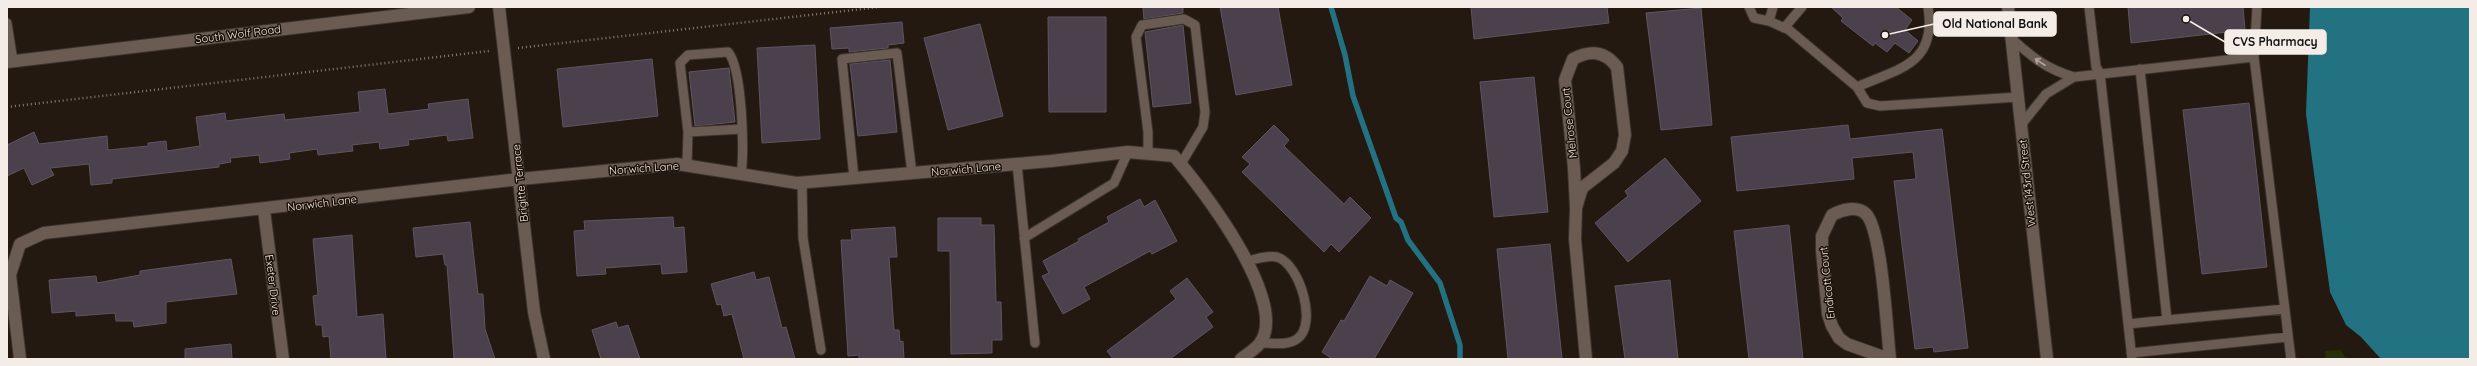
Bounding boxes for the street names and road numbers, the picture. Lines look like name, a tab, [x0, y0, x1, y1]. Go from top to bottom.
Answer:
street label: South Wolf Road	[194, 22, 282, 46]
street label: Melrose Court	[1558, 87, 1580, 159]
street label: West 143rd Street	[2015, 138, 2039, 227]
street label: Brigitte Terrace	[509, 143, 531, 223]
street label: Norwich Lane	[609, 159, 679, 177]
street label: Norwich Lane	[930, 159, 1002, 179]
street label: Norwich Lane	[286, 192, 358, 214]
street label: Endicott Court	[1816, 246, 1838, 320]
street label: Exeter Drive	[262, 254, 284, 316]

